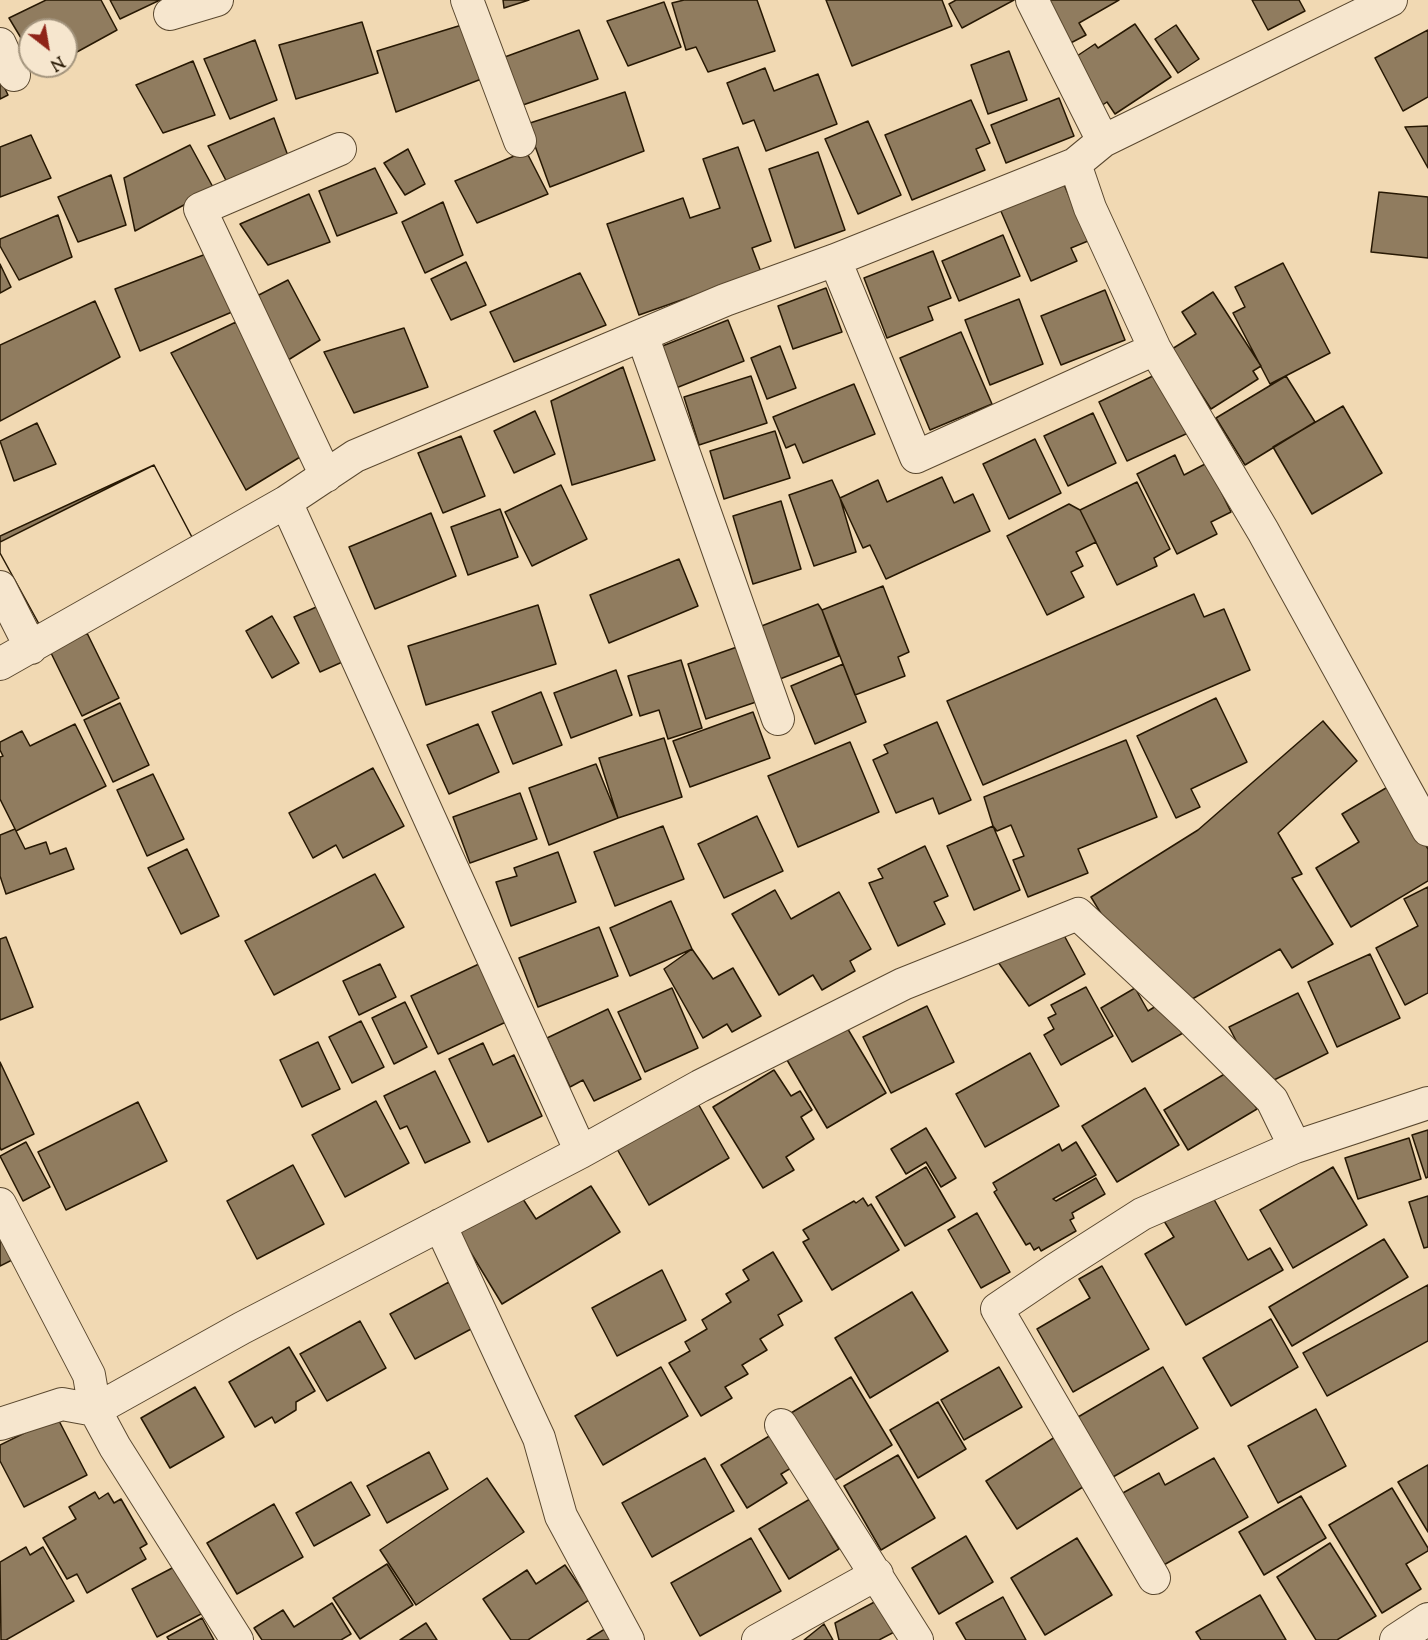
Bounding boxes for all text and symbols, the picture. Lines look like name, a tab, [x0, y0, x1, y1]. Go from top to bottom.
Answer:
north arrow	[18, 18, 78, 78]
text: N	[45, 49, 68, 75]

